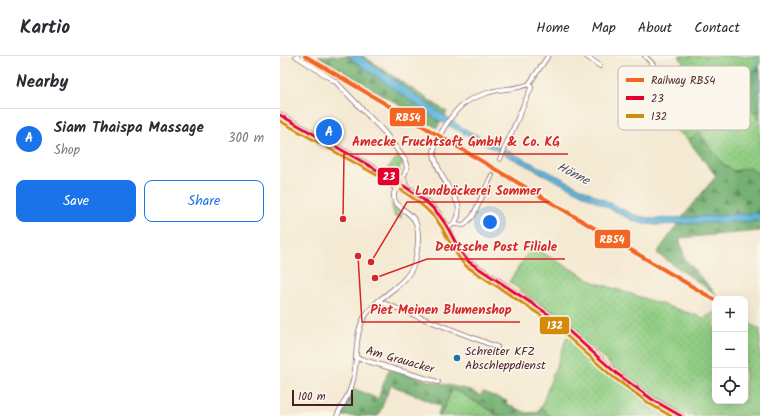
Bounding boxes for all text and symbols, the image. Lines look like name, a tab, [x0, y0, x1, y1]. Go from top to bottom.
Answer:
text: Kartio	[20, 13, 70, 43]
text: Home	[536, 17, 570, 39]
text: Map	[592, 17, 616, 39]
text: About	[638, 17, 672, 39]
text: Contact	[694, 17, 740, 39]
legend	[618, 66, 750, 130]
text: Nearby	[16, 69, 68, 96]
text: Railway RB54	[651, 72, 715, 90]
text: 23	[651, 90, 664, 108]
line badge: RB54	[389, 107, 426, 127]
text: 132	[651, 108, 667, 126]
text: RB54	[395, 109, 421, 127]
text: Siam Thaispa Massage	[54, 116, 204, 140]
pin: A	[316, 117, 342, 147]
text: A	[25, 128, 33, 149]
text: 300 m	[228, 128, 264, 149]
callout: Amecke Fruchtsaft GmbH & Co. KG	[344, 129, 568, 154]
text: Amecke Fruchtsaft GmbH & Co. KG	[352, 132, 560, 153]
text: Shop	[54, 140, 80, 161]
water label: Hönne	[553, 157, 594, 192]
line badge: 23	[377, 167, 400, 186]
text: 23	[383, 168, 395, 186]
callout: Landbäckerei Sommer	[407, 177, 549, 202]
button: Save	[16, 180, 136, 222]
button: Share	[144, 180, 264, 222]
text: Landbäckerei Sommer	[415, 181, 542, 202]
your location	[480, 212, 500, 232]
line badge: RB54	[594, 229, 631, 249]
text: RB54	[599, 231, 625, 249]
callout: Deutsche Post Filiale	[427, 234, 565, 259]
text: Deutsche Post Filiale	[435, 237, 558, 258]
map controls	[712, 296, 748, 404]
button: +	[712, 296, 748, 332]
callout: Piet Meinen Blumenshop	[362, 297, 520, 322]
text: Piet Meinen Blumenshop	[370, 300, 512, 321]
line badge: 132	[539, 316, 570, 335]
text: 132	[547, 317, 563, 335]
button: −	[712, 332, 748, 368]
street label: Am Grauacker	[364, 341, 437, 379]
place label: Schreiter KFZ Abschleppdienst	[465, 342, 546, 375]
marker: Schreiter KFZ Abschleppdienst	[452, 353, 462, 363]
button: locate	[712, 368, 748, 404]
scale bar	[292, 388, 353, 407]
text: 100 m	[298, 388, 326, 406]

